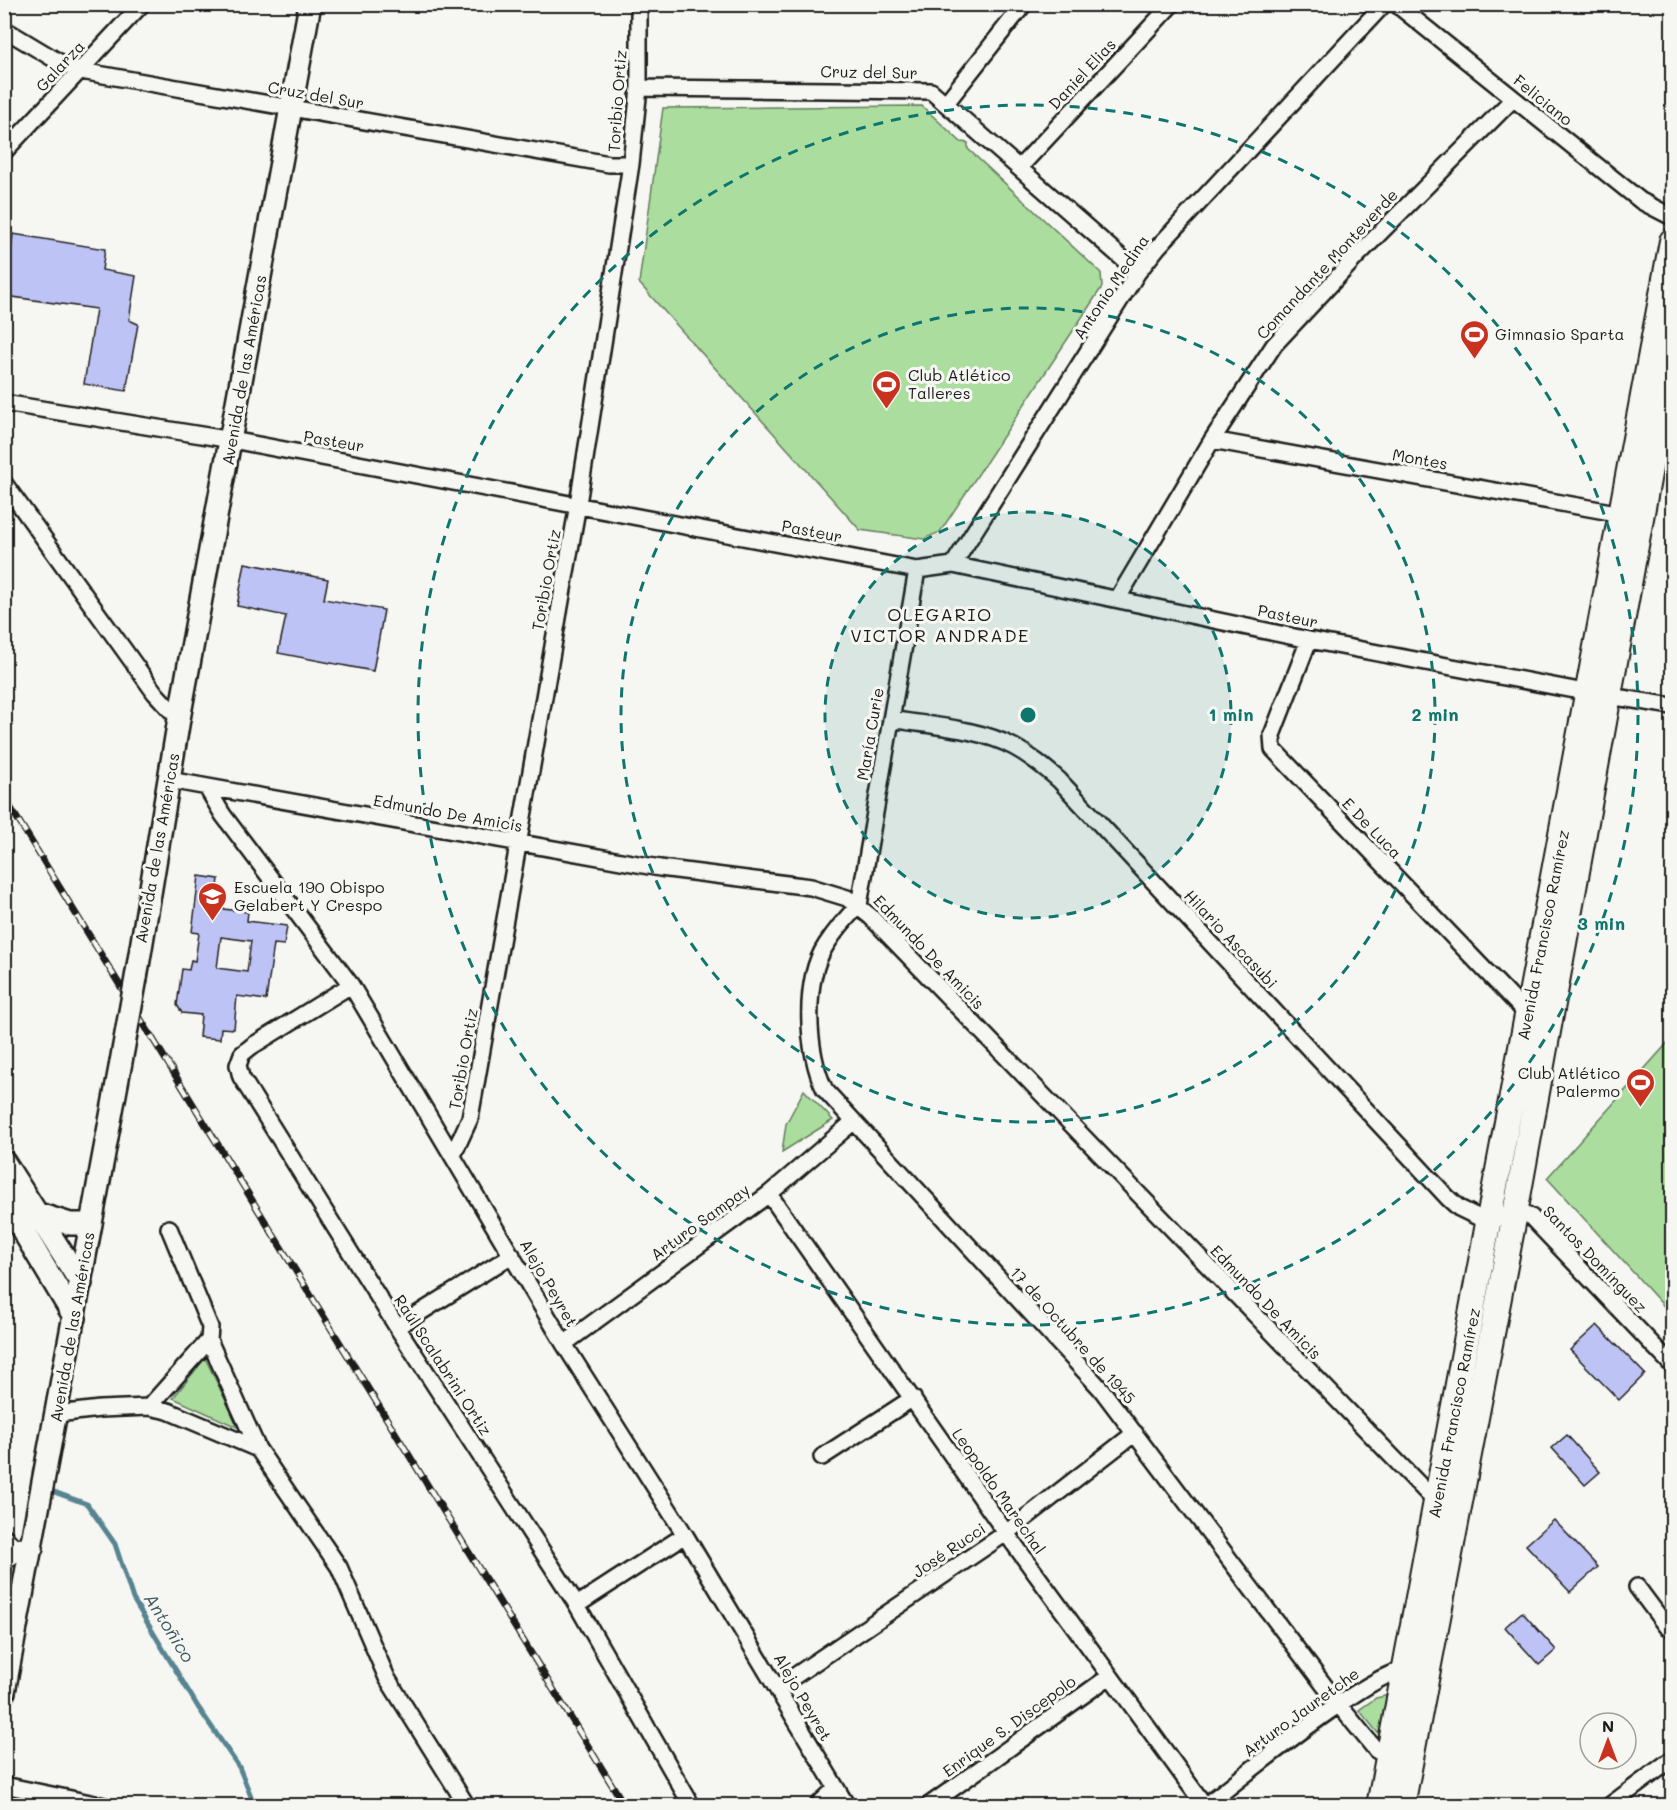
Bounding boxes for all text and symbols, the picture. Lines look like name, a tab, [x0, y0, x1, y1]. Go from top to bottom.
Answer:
street label: Daniel Elias	[1043, 34, 1120, 114]
street label: Galarza	[31, 36, 89, 96]
street label: Toribio Ortiz	[602, 49, 631, 153]
street label: Cruz del Sur	[820, 60, 918, 83]
street label: Feliciano	[1509, 69, 1577, 130]
street label: Cruz del Sur	[266, 76, 366, 113]
street label: Comandante Monteverde	[1251, 184, 1402, 343]
street label: Antonio Medina	[1068, 231, 1153, 343]
street label: Avenida de las Américas	[216, 273, 271, 467]
sports icon: Gimnasio Sparta	[1458, 318, 1490, 360]
place label: Gimnasio Sparta	[1495, 323, 1625, 344]
place label: Club Atlético Talleres	[908, 364, 1010, 403]
sports icon: Club Atlético Talleres	[871, 368, 903, 410]
street label: Pasteur	[302, 425, 366, 456]
street label: Montes	[1391, 443, 1449, 474]
street label: Pasteur	[780, 514, 844, 547]
street label: Toribio Ortiz	[526, 527, 565, 632]
street label: Pasteur	[1256, 599, 1320, 632]
district label: OLEGARIO VICTOR ANDRADE	[850, 602, 1030, 647]
street label: María Curie	[851, 686, 888, 782]
text: 1 min	[1208, 702, 1254, 726]
text: 2 min	[1411, 702, 1459, 726]
centre of rings	[1018, 705, 1038, 725]
street label: Avenida de las Américas	[129, 751, 184, 945]
street label: Edmundo De Amicis	[372, 789, 524, 836]
street label: E De Luca	[1338, 793, 1407, 863]
street label: Avenida Francisco Ramírez	[1512, 828, 1573, 1042]
place label: Escuela 190 Obispo Gelabert Y Crespo	[234, 876, 385, 915]
school or university icon: Escuela 190 Obispo Gelabert Y Crespo	[197, 880, 229, 922]
street label: Hilario Ascasubi	[1180, 885, 1283, 993]
street label: Edmundo De Amicis	[869, 890, 989, 1013]
text: 3 min	[1577, 911, 1625, 935]
street label: Toribio Ortiz	[443, 1006, 482, 1111]
place label: Club Atlético Palermo	[1518, 1062, 1620, 1101]
sports icon: Club Atlético Palermo	[1625, 1066, 1657, 1108]
street label: Arturo Sampay	[646, 1179, 753, 1265]
street label: Santos Domínguez	[1539, 1201, 1652, 1317]
street label: Avenida de las Américas	[44, 1230, 99, 1424]
street label: Alejo Peyret	[516, 1235, 583, 1330]
street label: Edmundo De Amicis	[1206, 1240, 1326, 1363]
street label: 17 de Octubre de 1945	[1006, 1262, 1141, 1408]
street label: Raúl Scalabrini Ortiz	[390, 1290, 497, 1439]
street label: Avenida Francisco Ramírez	[1423, 1306, 1484, 1520]
street label: Leopoldo Marechal	[948, 1424, 1051, 1558]
street label: José Rucci	[908, 1517, 989, 1582]
water label: Antoñico	[139, 1588, 201, 1667]
street label: Alejo Peyret	[770, 1649, 837, 1744]
street label: Arturo Jauretche	[1239, 1662, 1363, 1761]
street label: Enrique S. Discepolo	[938, 1670, 1079, 1781]
north arrow	[1578, 1711, 1638, 1771]
text: N	[1602, 1715, 1614, 1736]

